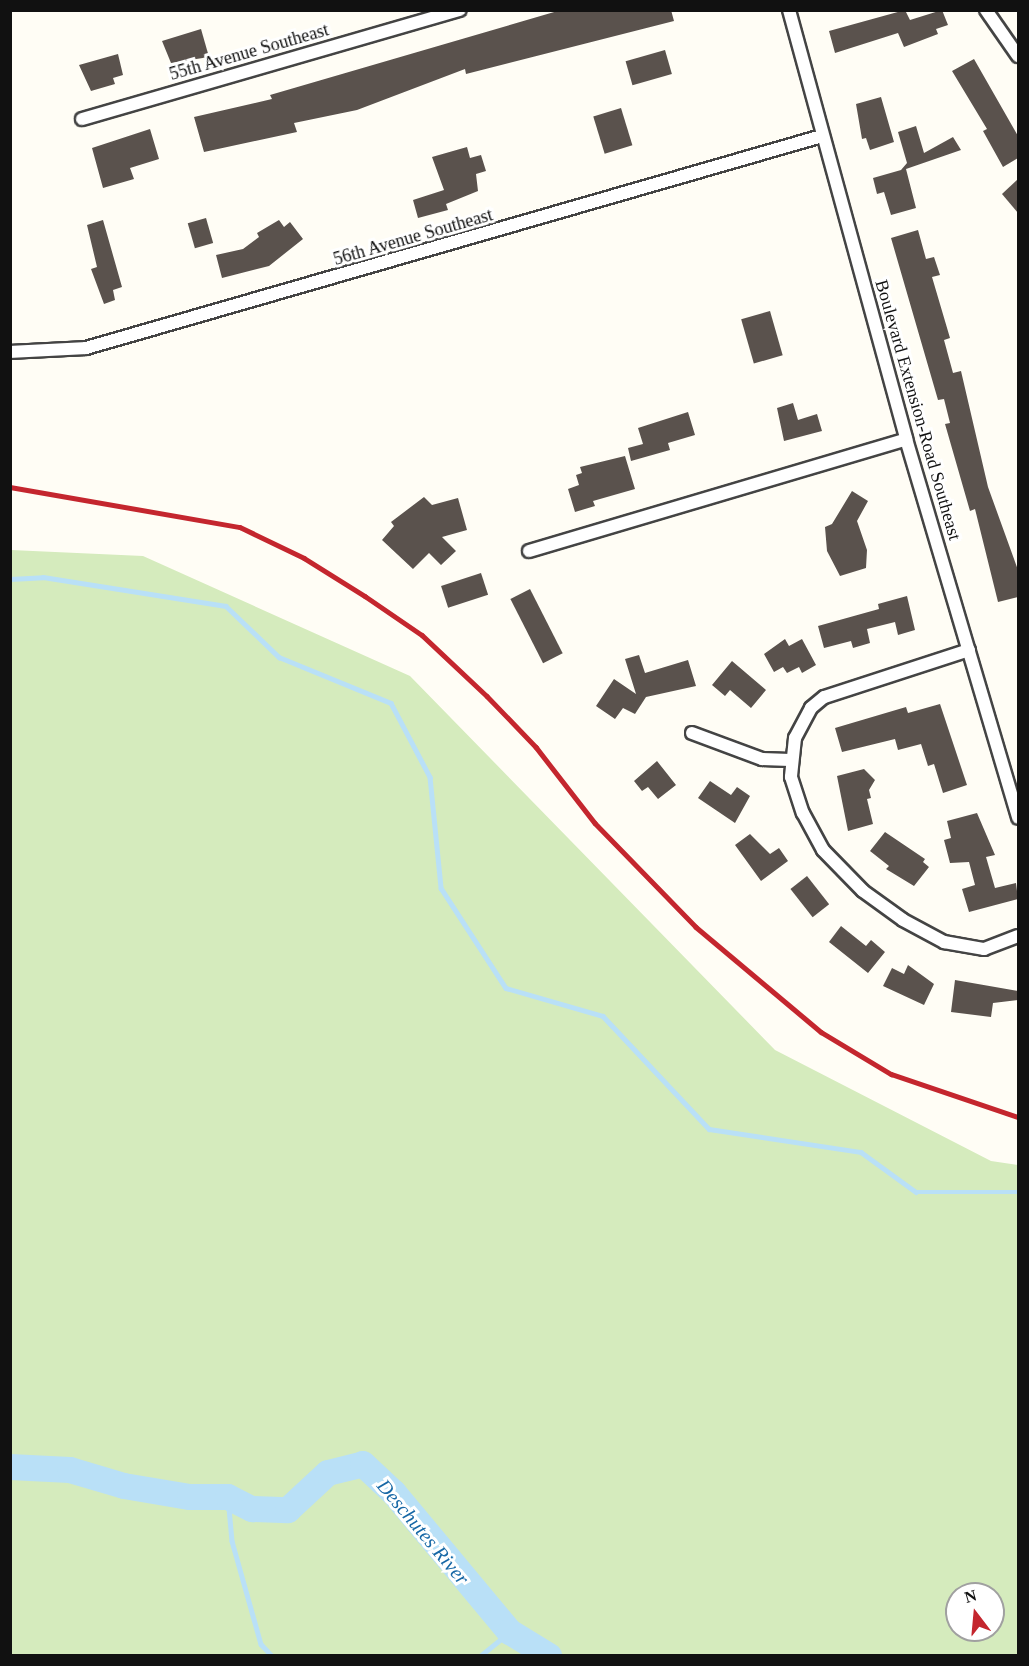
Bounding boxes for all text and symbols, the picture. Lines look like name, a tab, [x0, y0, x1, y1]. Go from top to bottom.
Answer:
street label: 55th Avenue Southeast	[166, 19, 332, 85]
street label: 56th Avenue Southeast	[330, 204, 496, 270]
street label: Boulevard Extension-Road Southeast	[870, 277, 966, 543]
water label: Deschutes River	[372, 1474, 474, 1590]
north arrow	[945, 1582, 1005, 1642]
text: N	[963, 1586, 978, 1606]

